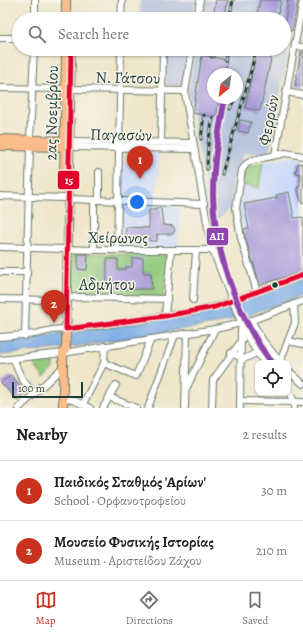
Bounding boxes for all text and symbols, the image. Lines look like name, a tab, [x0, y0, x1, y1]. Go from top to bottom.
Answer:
search box	[12, 12, 291, 56]
icon: search	[26, 23, 48, 45]
text: Search here	[58, 24, 129, 44]
street label: 2ας Νοεμβρίου	[40, 65, 64, 161]
street label: Ν. Γάτσου	[95, 66, 161, 90]
north arrow	[207, 68, 243, 104]
street label: Φερρών	[253, 93, 285, 147]
street label: Παγασών	[90, 123, 153, 147]
pin: 1	[127, 146, 153, 179]
line badge: 15	[57, 170, 80, 190]
text: 15	[65, 173, 74, 188]
your location	[127, 192, 147, 212]
street label: Χείρωνος	[88, 226, 148, 250]
line badge: ΑΠ	[206, 227, 229, 246]
text: ΑΠ	[209, 229, 224, 244]
street label: Αδμήτου	[78, 274, 135, 296]
unlabelled marker	[270, 280, 280, 290]
pin: 2	[41, 290, 67, 323]
map controls	[255, 360, 291, 396]
button: locate	[255, 360, 291, 396]
scale bar	[12, 380, 83, 399]
text: 100 m	[18, 381, 45, 396]
text: Nearby	[16, 423, 67, 446]
text: 2 results	[243, 426, 287, 443]
text: Παιδικός Σταθμός 'Αρίων'	[54, 472, 206, 492]
text: 1	[27, 482, 31, 499]
text: 30 m	[261, 482, 287, 499]
text: School · Ορφανοτροφείου	[54, 492, 186, 509]
text: Μουσείο Φυσικής Ιστορίας	[54, 532, 214, 552]
text: 2	[26, 542, 32, 559]
text: 210 m	[256, 542, 287, 559]
text: Museum · Αριστείδου Ζάχου	[54, 552, 202, 569]
tab: Map	[35, 589, 57, 628]
tab: Directions	[126, 589, 173, 628]
tab: Saved	[242, 589, 268, 628]

